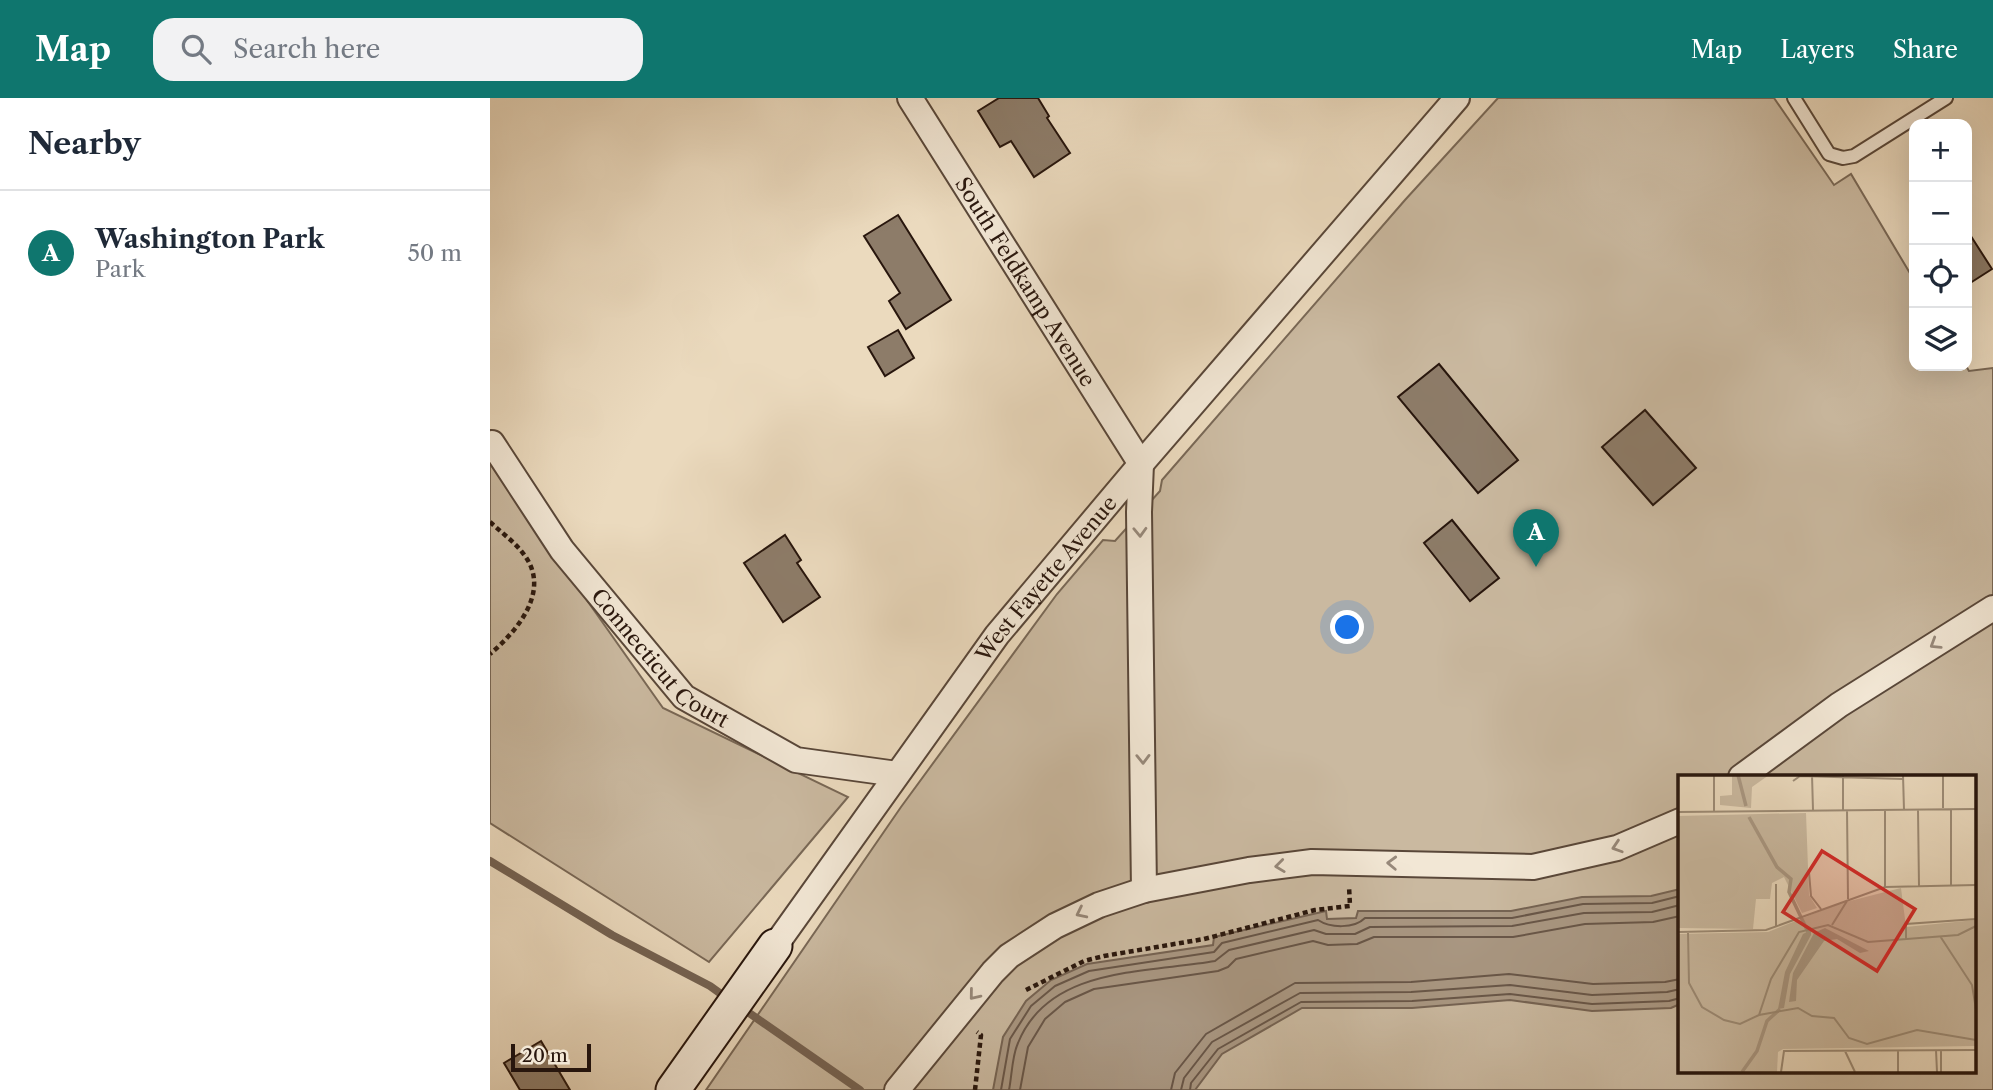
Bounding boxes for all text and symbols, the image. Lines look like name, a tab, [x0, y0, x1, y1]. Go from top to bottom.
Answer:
search box	[153, 18, 643, 81]
text: Map	[35, 29, 111, 70]
icon: search	[177, 30, 215, 68]
text: Search here	[233, 33, 380, 65]
text: Map	[1691, 35, 1742, 64]
text: Layers	[1780, 35, 1855, 64]
text: Share	[1893, 35, 1958, 64]
map controls	[1909, 119, 1972, 371]
button: +	[1909, 119, 1972, 182]
text: Nearby	[28, 125, 141, 162]
street label: South Feldkamp Avenue	[950, 172, 1101, 391]
button: −	[1909, 182, 1972, 245]
text: Washington Park	[95, 223, 324, 255]
text: A	[42, 239, 60, 267]
text: 50 m	[407, 239, 462, 267]
button: locate	[1909, 245, 1972, 308]
text: Park	[95, 255, 145, 283]
button: layers	[1909, 308, 1972, 371]
street label: West Fayette Avenue	[969, 490, 1122, 667]
pin: A	[1513, 509, 1559, 567]
one-way arrow	[1132, 527, 1147, 538]
street label: Connecticut Court	[587, 583, 734, 733]
your location	[1330, 610, 1364, 644]
one-way arrow	[1930, 636, 1943, 649]
one-way arrow	[1135, 755, 1151, 765]
inset map	[1678, 775, 1976, 1072]
one-way arrow	[1611, 839, 1623, 854]
one-way arrow	[1386, 855, 1397, 870]
one-way arrow	[1274, 859, 1286, 874]
one-way arrow	[1076, 905, 1088, 919]
one-way arrow	[970, 988, 983, 1000]
scale bar	[511, 1041, 592, 1073]
text: 20 m	[522, 1044, 568, 1067]

